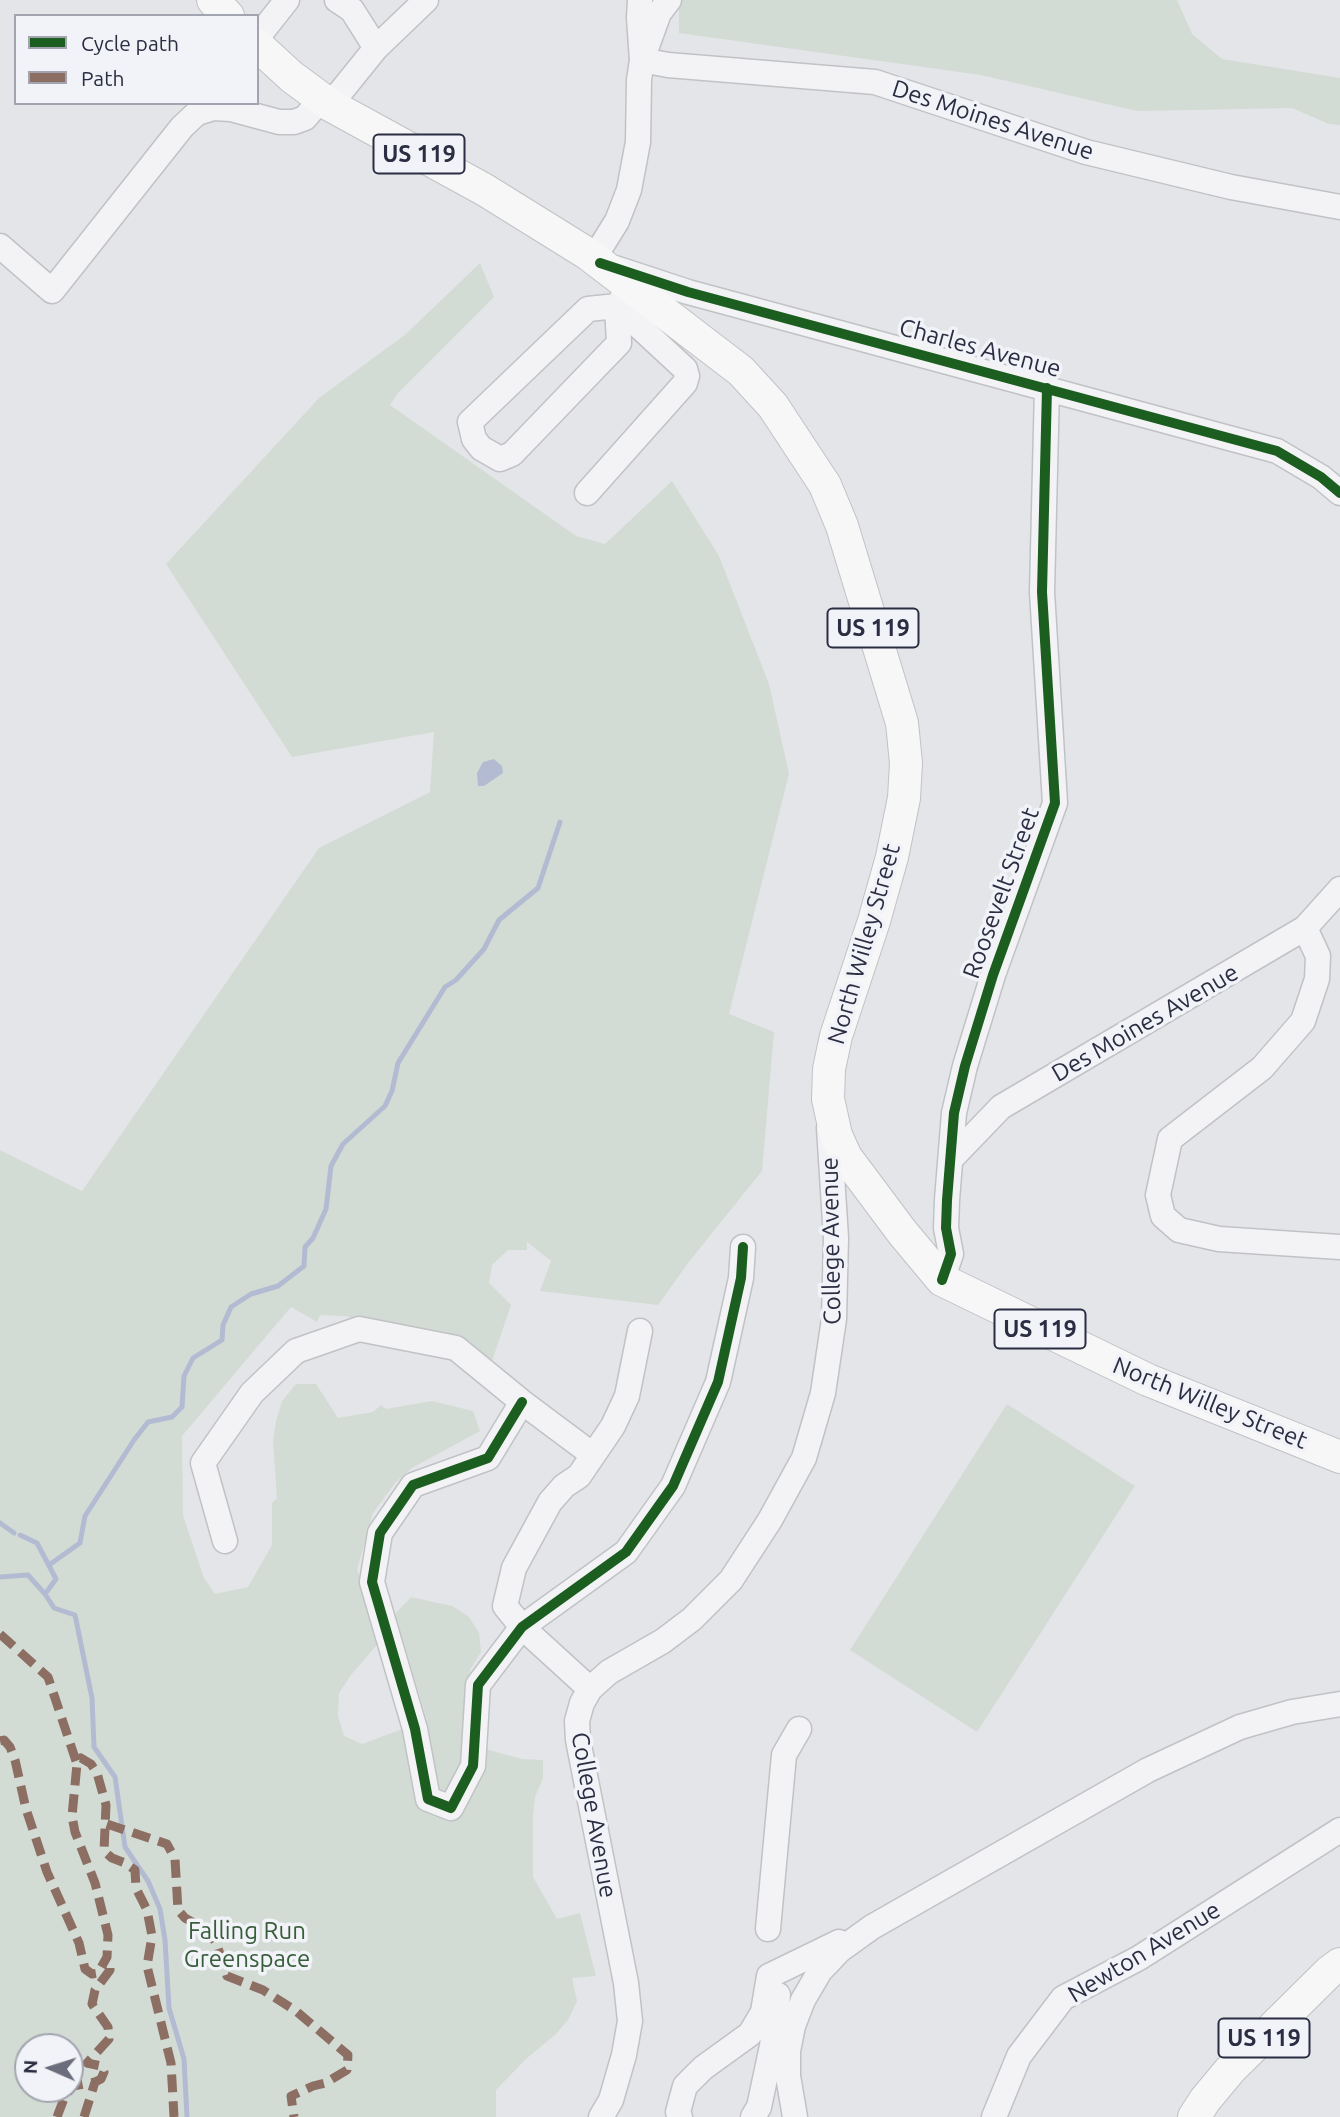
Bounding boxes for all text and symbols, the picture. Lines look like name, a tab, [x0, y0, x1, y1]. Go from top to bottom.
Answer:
legend	[14, 14, 259, 105]
text: Cycle path	[81, 31, 179, 55]
text: Path	[81, 66, 124, 90]
street label: Des Moines Avenue	[888, 74, 1098, 166]
road number: US 119	[374, 134, 464, 174]
street label: Charles Avenue	[896, 313, 1064, 383]
road number: US 119	[828, 608, 918, 648]
street label: Roosevelt Street	[957, 804, 1045, 982]
street label: North Willey Street	[822, 840, 906, 1048]
street label: Des Moines Avenue	[1047, 958, 1243, 1088]
street label: College Avenue	[815, 1157, 847, 1325]
road number: US 119	[995, 1310, 1086, 1348]
street label: North Willey Street	[1108, 1351, 1312, 1455]
street label: College Avenue	[565, 1730, 623, 1900]
street label: Newton Avenue	[1063, 1895, 1225, 2009]
park label: Falling Run Greenspace	[184, 1917, 310, 1973]
road number: US 119	[1218, 2019, 1310, 2058]
north arrow	[14, 2033, 84, 2103]
text: N	[19, 2059, 41, 2075]

